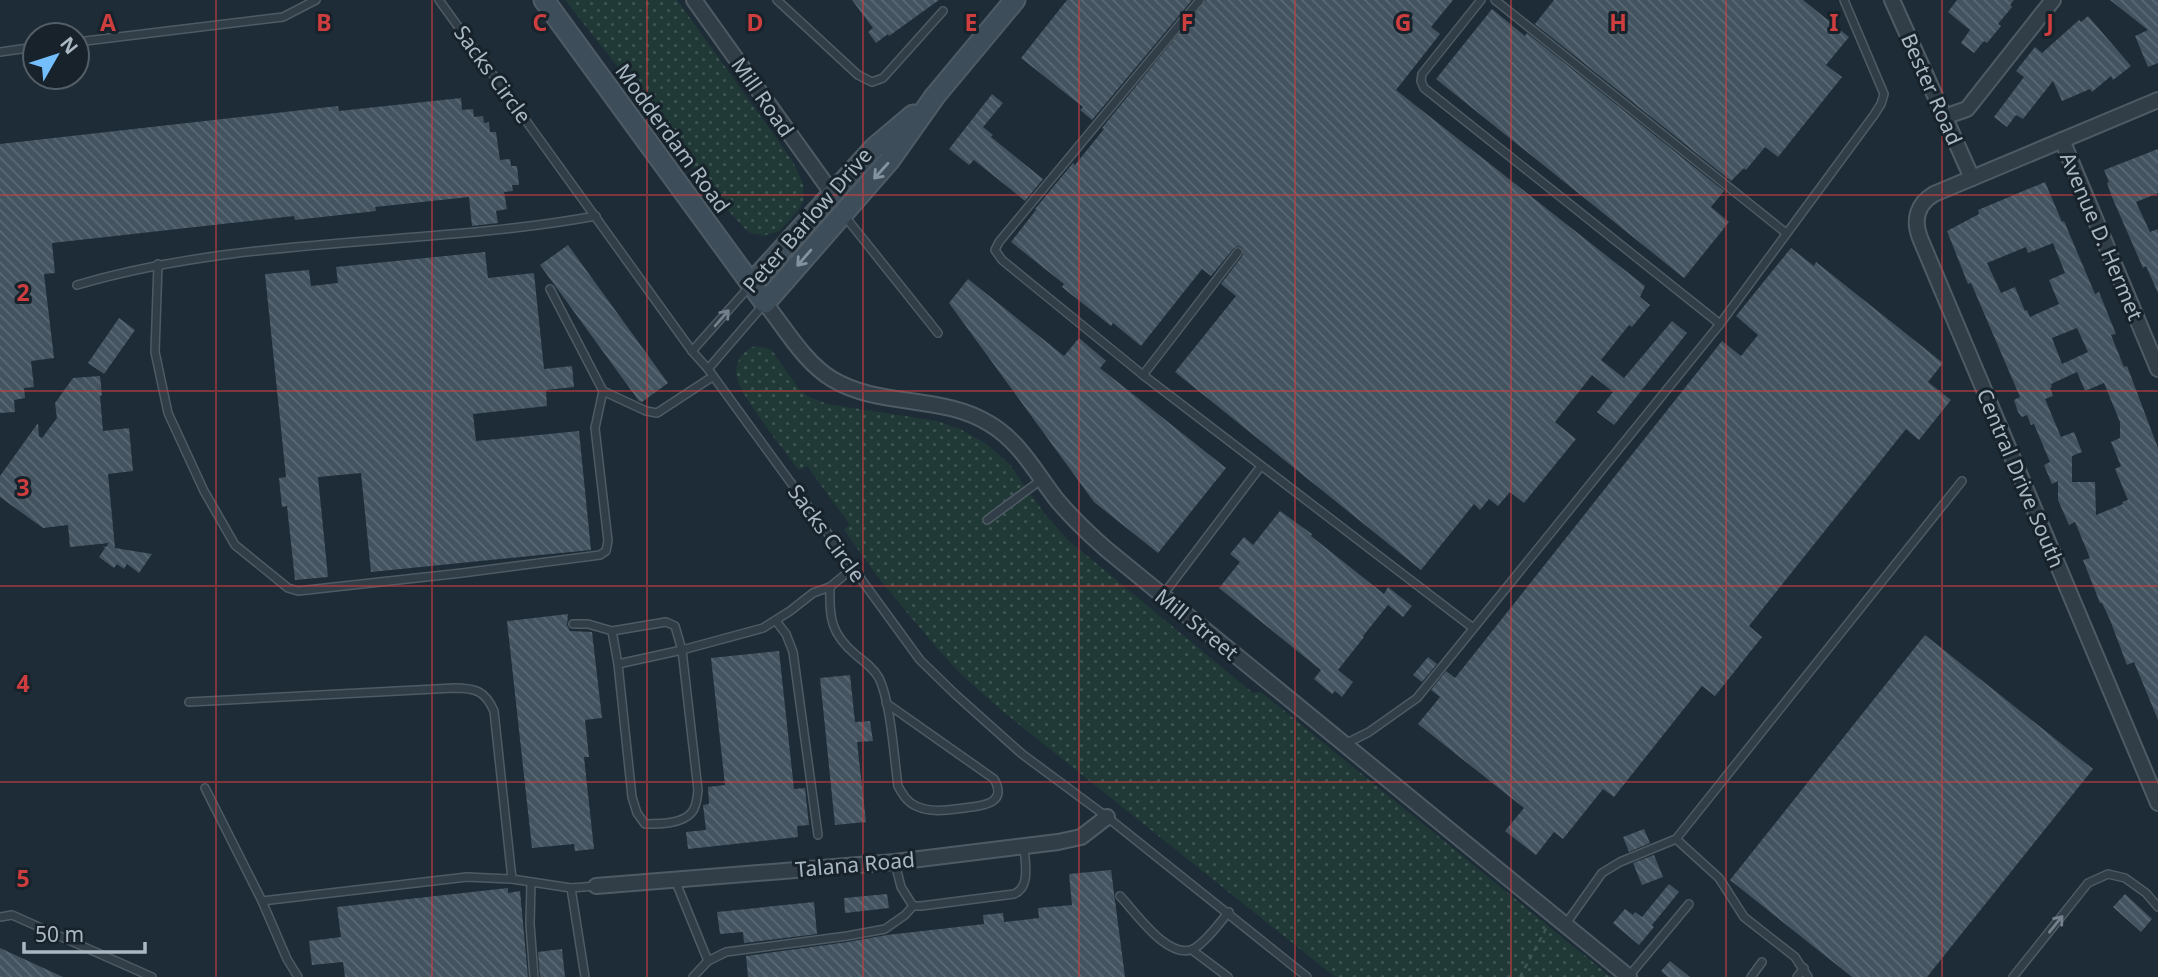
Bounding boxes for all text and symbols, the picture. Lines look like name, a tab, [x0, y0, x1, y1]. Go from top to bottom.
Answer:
text: A	[100, 6, 116, 38]
text: B	[316, 6, 332, 38]
text: C	[533, 6, 548, 38]
text: D	[747, 6, 763, 38]
text: E	[965, 6, 977, 38]
text: F	[1181, 6, 1193, 38]
text: G	[1395, 6, 1411, 38]
text: H	[1609, 6, 1627, 38]
text: I	[1830, 6, 1839, 38]
text: J	[2044, 6, 2054, 38]
street label: Sacks Circle	[448, 19, 538, 129]
north arrow	[21, 21, 91, 91]
street label: Bester Road	[1895, 29, 1969, 149]
text: N	[54, 31, 84, 59]
street label: Mill Road	[725, 52, 801, 142]
street label: Modderdam Road	[609, 58, 737, 218]
street label: Peter Barlow Drive	[736, 141, 878, 299]
street label: Avenue D. Hermet	[2054, 148, 2150, 325]
one-way arrow	[872, 162, 889, 179]
one-way arrow	[796, 249, 812, 267]
text: 2	[16, 276, 30, 308]
one-way arrow	[714, 309, 730, 327]
street label: Central Drive South	[1971, 384, 2071, 572]
text: 3	[16, 471, 30, 503]
street label: Sacks Circle	[782, 478, 872, 588]
street label: Mill Street	[1150, 582, 1245, 666]
text: 4	[16, 667, 30, 699]
street label: Talana Road	[794, 845, 916, 883]
text: 5	[16, 862, 30, 894]
scale bar	[24, 911, 145, 955]
one-way arrow	[2048, 915, 2064, 933]
text: 50 m	[35, 920, 84, 948]

